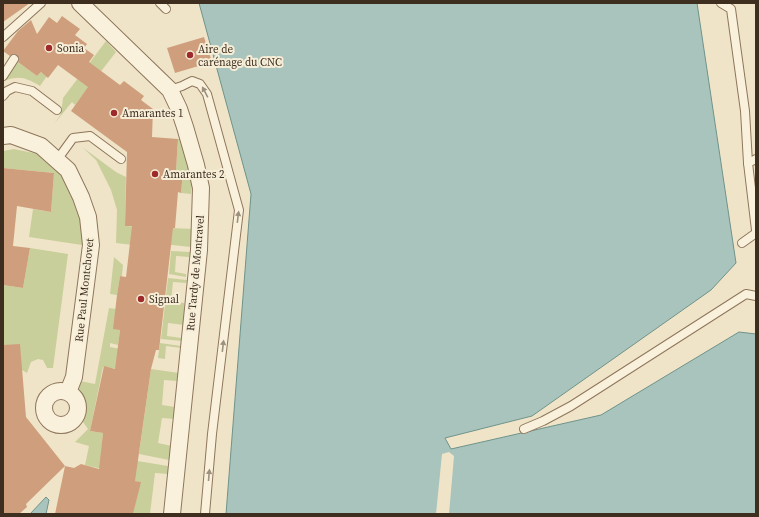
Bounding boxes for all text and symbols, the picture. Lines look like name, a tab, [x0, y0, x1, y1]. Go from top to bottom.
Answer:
place label: Sonia	[57, 41, 85, 56]
place label: Aire de carénage du CNC	[198, 42, 282, 70]
marker: Sonia	[44, 43, 54, 53]
marker: Aire de carénage du CNC	[185, 50, 195, 60]
one-way arrow	[201, 86, 208, 98]
place label: Amarantes 1	[122, 106, 183, 121]
marker: Amarantes 1	[109, 108, 119, 118]
place label: Amarantes 2	[163, 167, 225, 182]
marker: Amarantes 2	[150, 169, 160, 179]
one-way arrow	[235, 211, 242, 223]
street label: Rue Tardy de Montravel	[183, 214, 208, 332]
street label: Rue Paul Montchovet	[72, 237, 97, 343]
place label: Signal	[149, 292, 179, 307]
marker: Signal	[136, 294, 146, 304]
one-way arrow	[220, 340, 226, 352]
one-way arrow	[205, 469, 212, 481]

